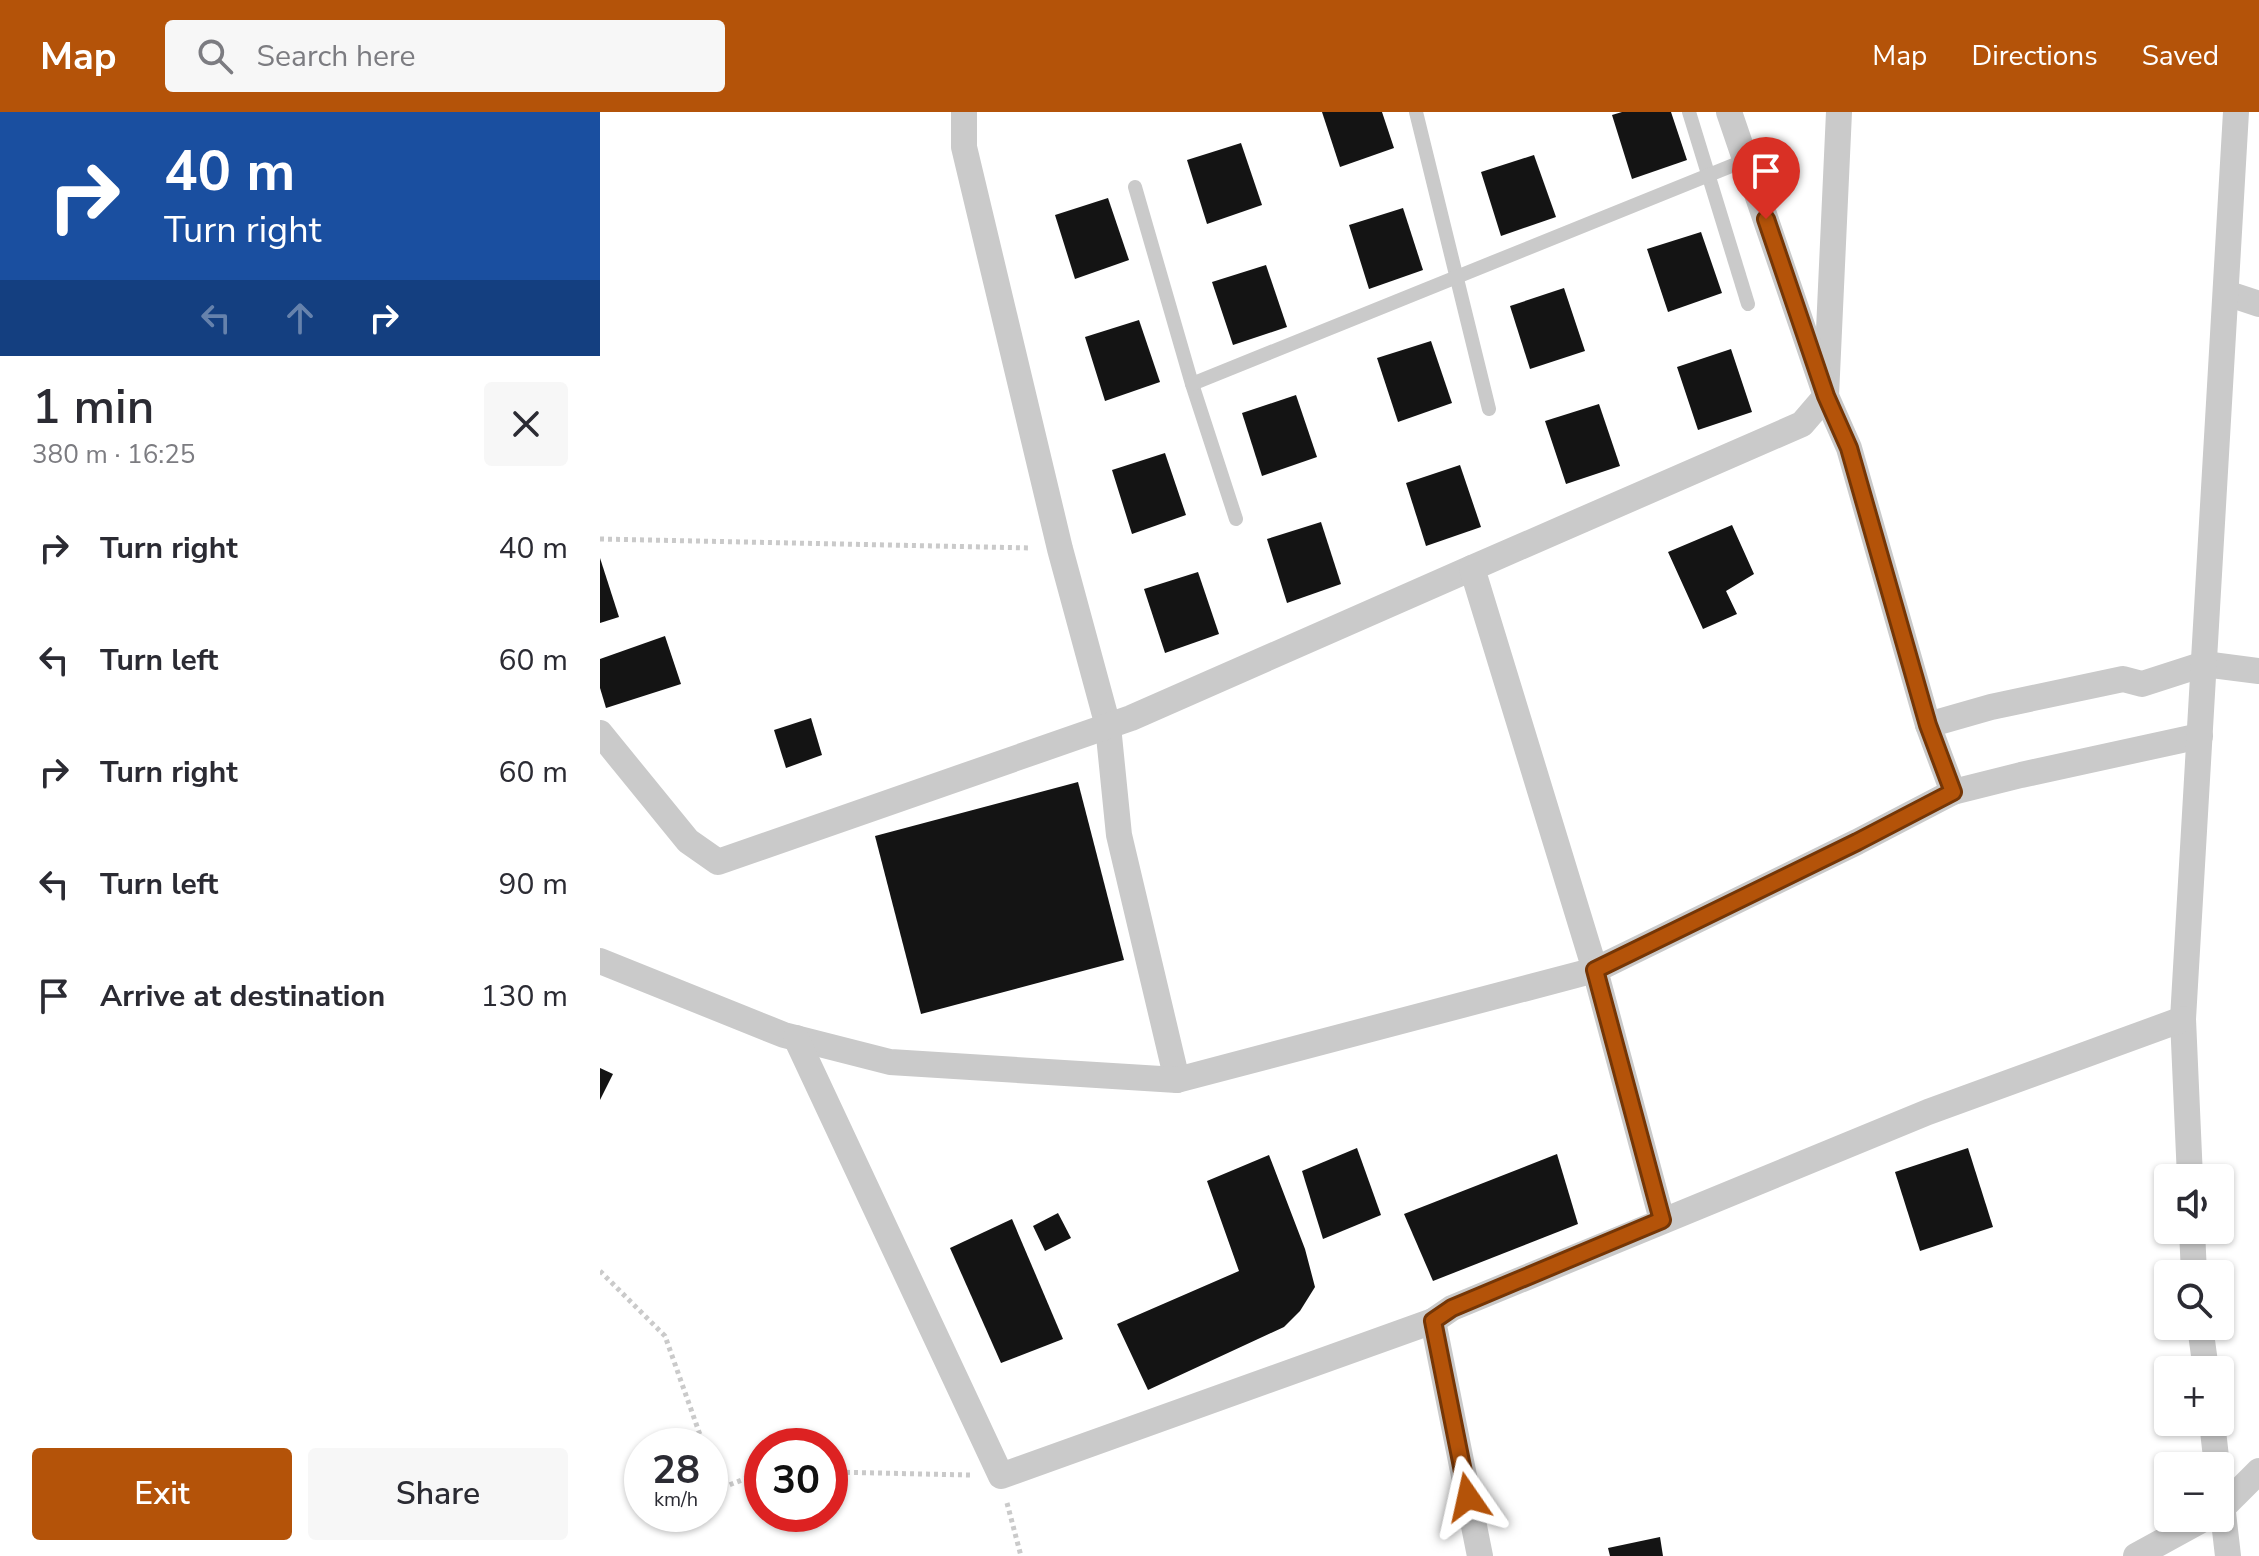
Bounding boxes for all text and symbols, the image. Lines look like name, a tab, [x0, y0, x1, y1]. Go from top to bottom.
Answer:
search box	[165, 20, 725, 92]
text: Map	[40, 31, 117, 82]
icon: search	[193, 34, 237, 78]
text: Search here	[257, 36, 416, 77]
text: Map	[1872, 37, 1927, 75]
text: Directions	[1971, 37, 2098, 75]
text: Saved	[2142, 37, 2219, 75]
text: 40 m	[164, 133, 295, 210]
pin	[1732, 137, 1800, 219]
icon: right	[32, 144, 136, 248]
icon: arrive	[1744, 149, 1788, 193]
text: Turn right	[164, 206, 321, 255]
icon: left	[194, 296, 238, 340]
icon: ahead	[278, 296, 322, 340]
icon: right	[362, 296, 406, 340]
text: 1 min	[32, 374, 154, 440]
button: close	[484, 382, 568, 466]
text: 380 m · 16:25	[32, 437, 195, 472]
icon: right	[32, 526, 76, 570]
text: Turn right	[100, 528, 238, 569]
text: 40 m	[499, 528, 568, 569]
icon: left	[32, 638, 76, 682]
text: Turn left	[100, 640, 218, 681]
text: 60 m	[499, 640, 568, 681]
icon: right	[32, 750, 76, 794]
text: Turn right	[100, 752, 238, 793]
text: 60 m	[499, 752, 568, 793]
icon: left	[32, 862, 76, 906]
text: Turn left	[100, 864, 218, 905]
text: 90 m	[499, 864, 568, 905]
icon: arrive	[32, 974, 76, 1018]
text: Arrive at destination	[100, 976, 385, 1017]
text: 130 m	[481, 976, 568, 1017]
map controls	[2154, 1164, 2234, 1532]
button: sound	[2154, 1164, 2234, 1244]
button: search	[2154, 1260, 2234, 1340]
button: +	[2154, 1356, 2234, 1436]
speed limit sign: 30	[744, 1428, 848, 1532]
text: 28	[652, 1443, 700, 1497]
button: Exit	[32, 1448, 292, 1540]
button: Share	[308, 1448, 568, 1540]
button: −	[2154, 1452, 2234, 1532]
position arrow	[1426, 1455, 1510, 1539]
text: km/h	[654, 1486, 698, 1513]

